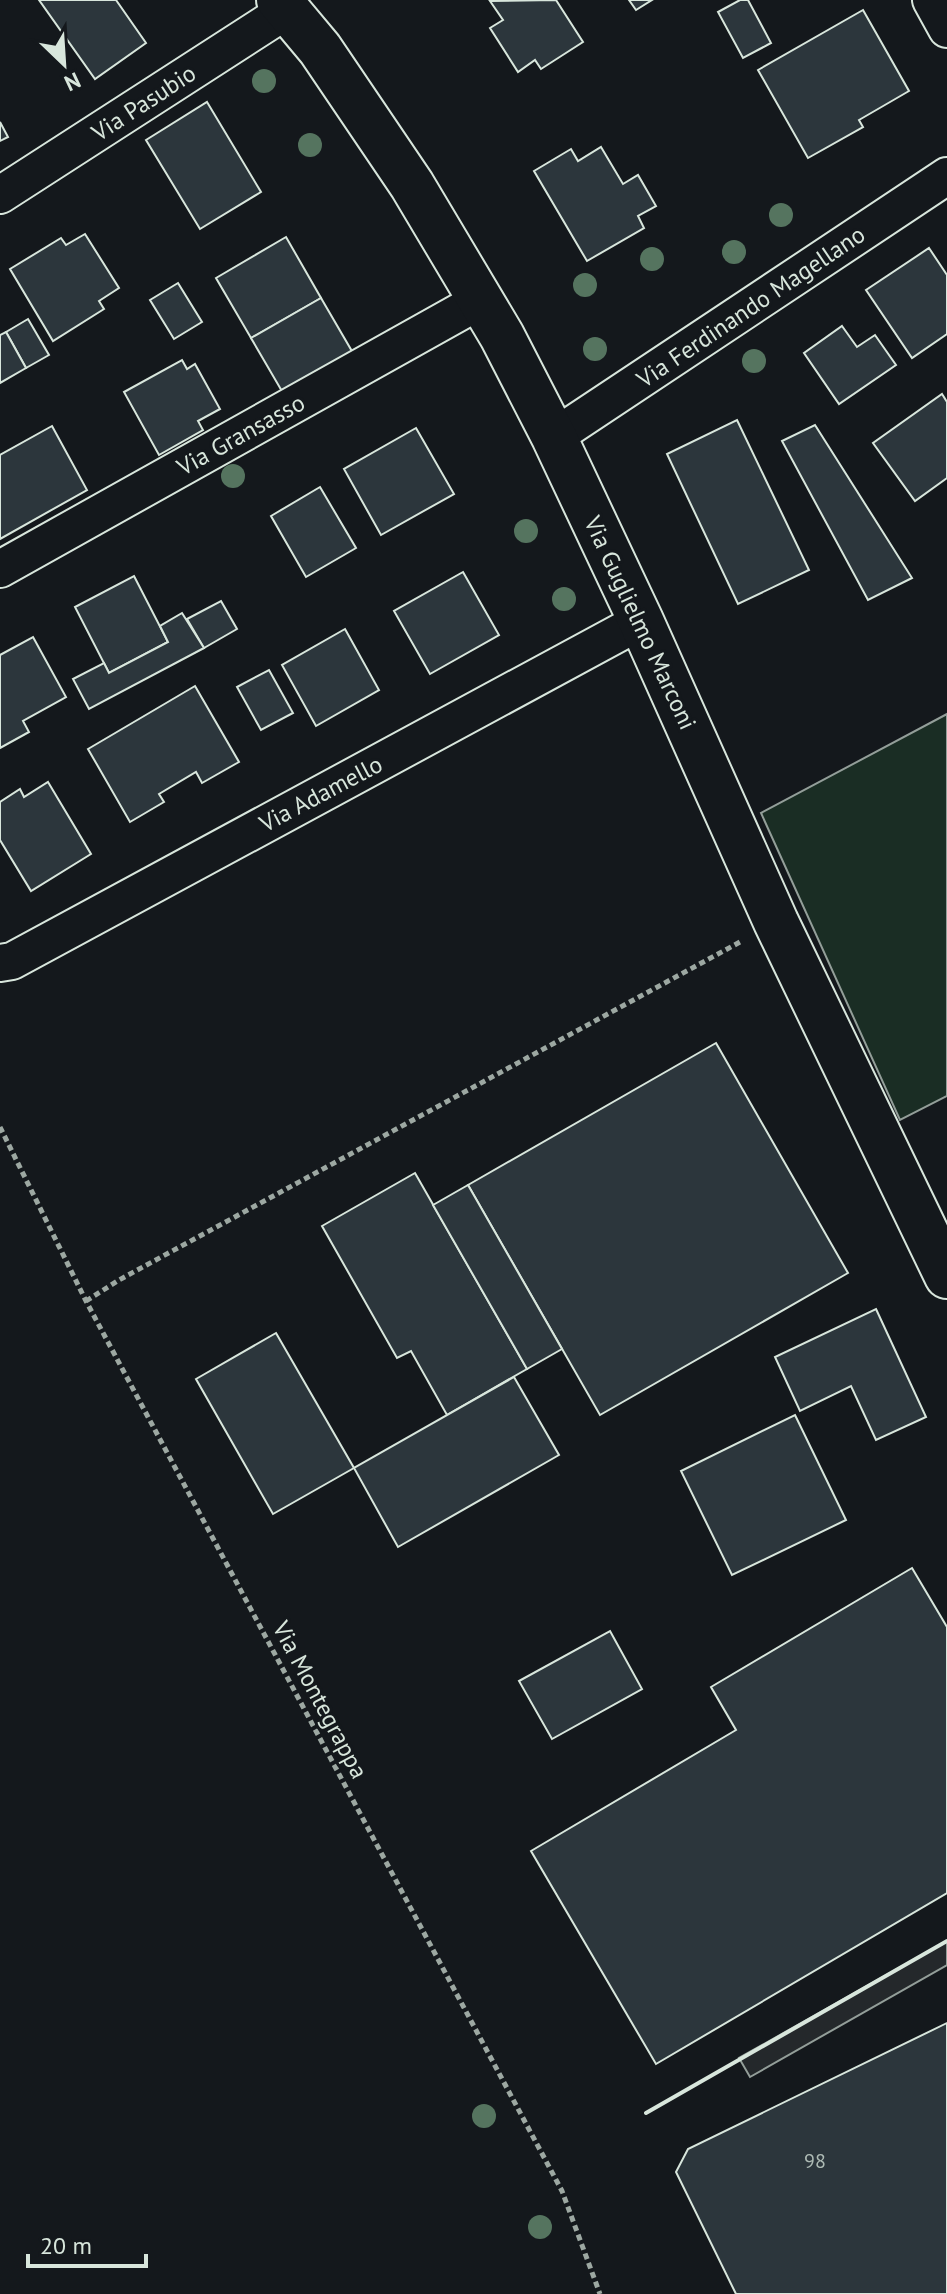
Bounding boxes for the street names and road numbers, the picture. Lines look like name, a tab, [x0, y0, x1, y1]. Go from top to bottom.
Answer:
street label: Via Pasubio	[85, 57, 202, 148]
street label: Via Ferdinando Magellano	[630, 219, 871, 395]
street label: Via Gransasso	[171, 387, 310, 483]
street label: Via Guglielmo Marconi	[577, 510, 704, 734]
street label: Via Adamello	[253, 748, 388, 839]
street label: Via Montegrappa	[265, 1615, 375, 1784]

